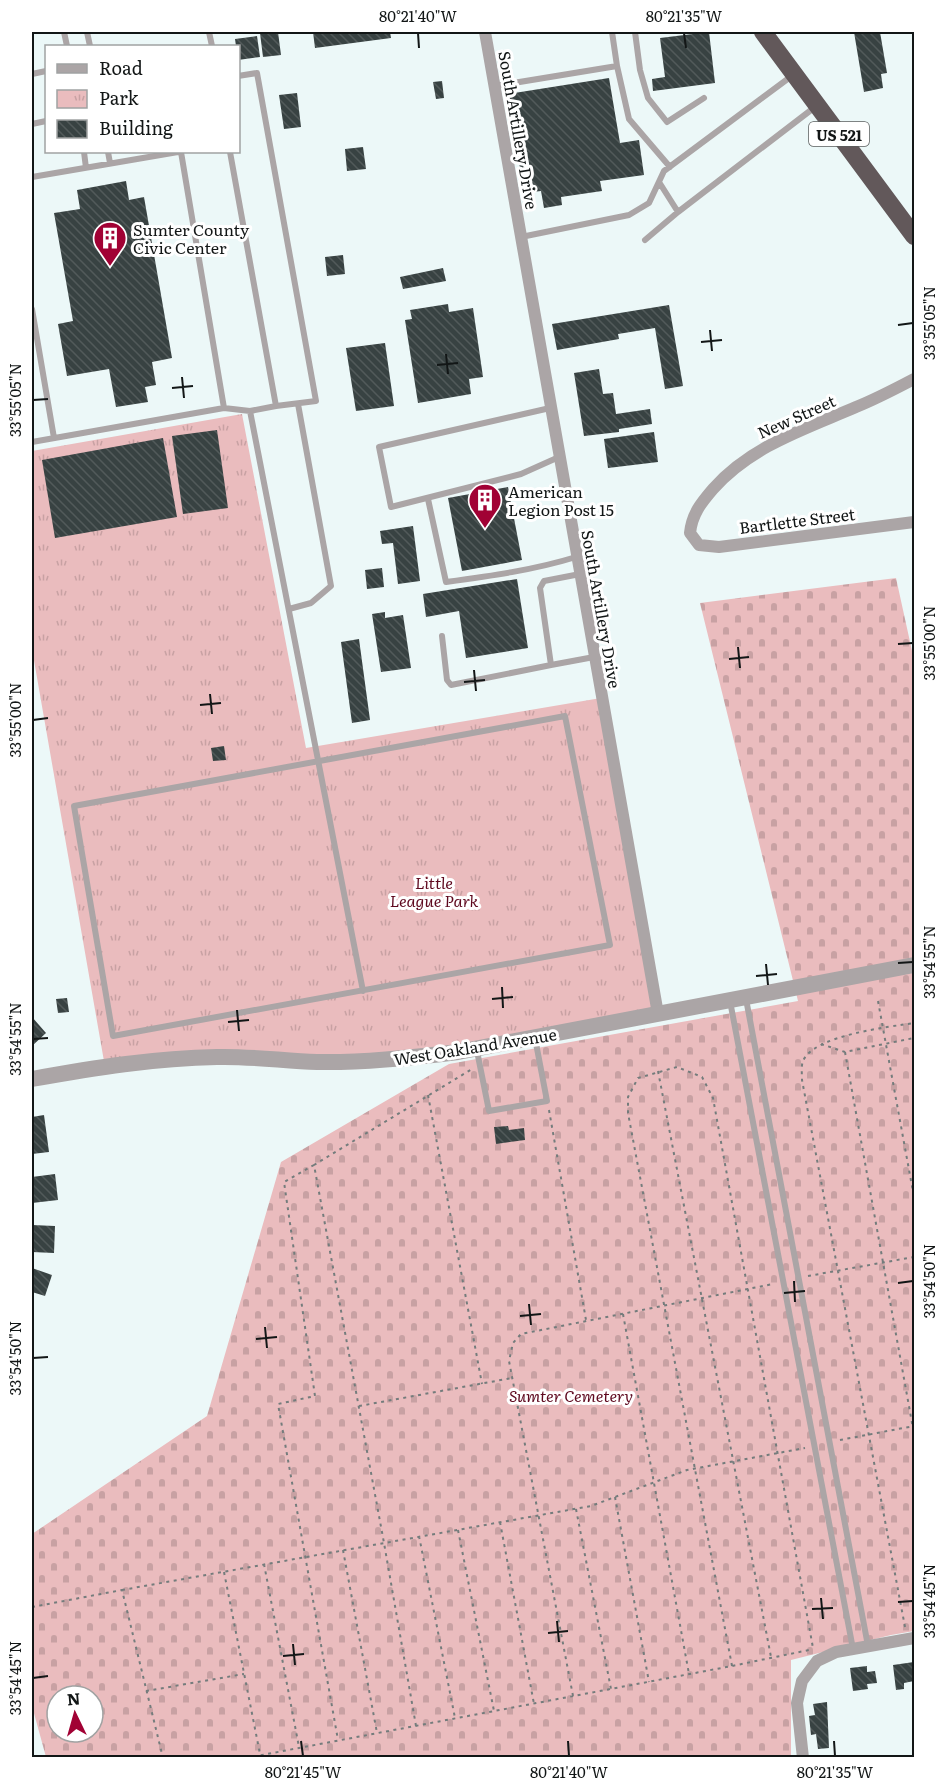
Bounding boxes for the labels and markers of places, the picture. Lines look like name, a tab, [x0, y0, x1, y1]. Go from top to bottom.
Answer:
place label: Sumter County Civic Center	[133, 217, 250, 259]
building icon: Sumter County Civic Center	[92, 220, 128, 267]
place label: American Legion Post 15	[508, 479, 614, 521]
building icon: American Legion Post 15	[467, 482, 503, 529]

